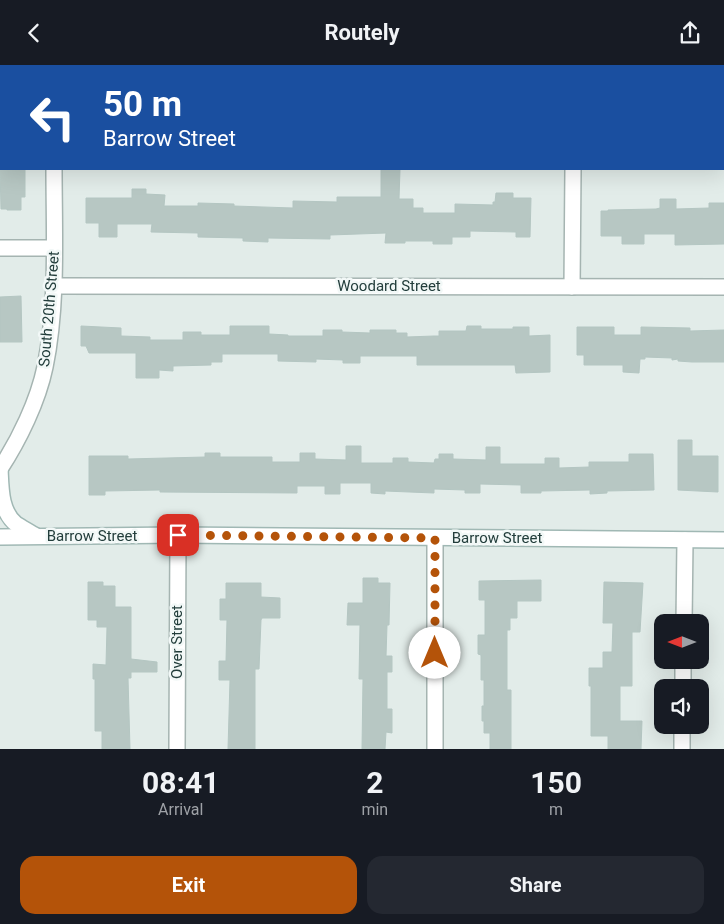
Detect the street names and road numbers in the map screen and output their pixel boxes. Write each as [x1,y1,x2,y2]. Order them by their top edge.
street label: South 20th Street [35,250,63,368]
street label: Woodard Street [337,277,441,295]
street label: Barrow Street [47,527,137,545]
street label: Barrow Street [452,529,542,547]
street label: Over Street [168,605,186,679]

